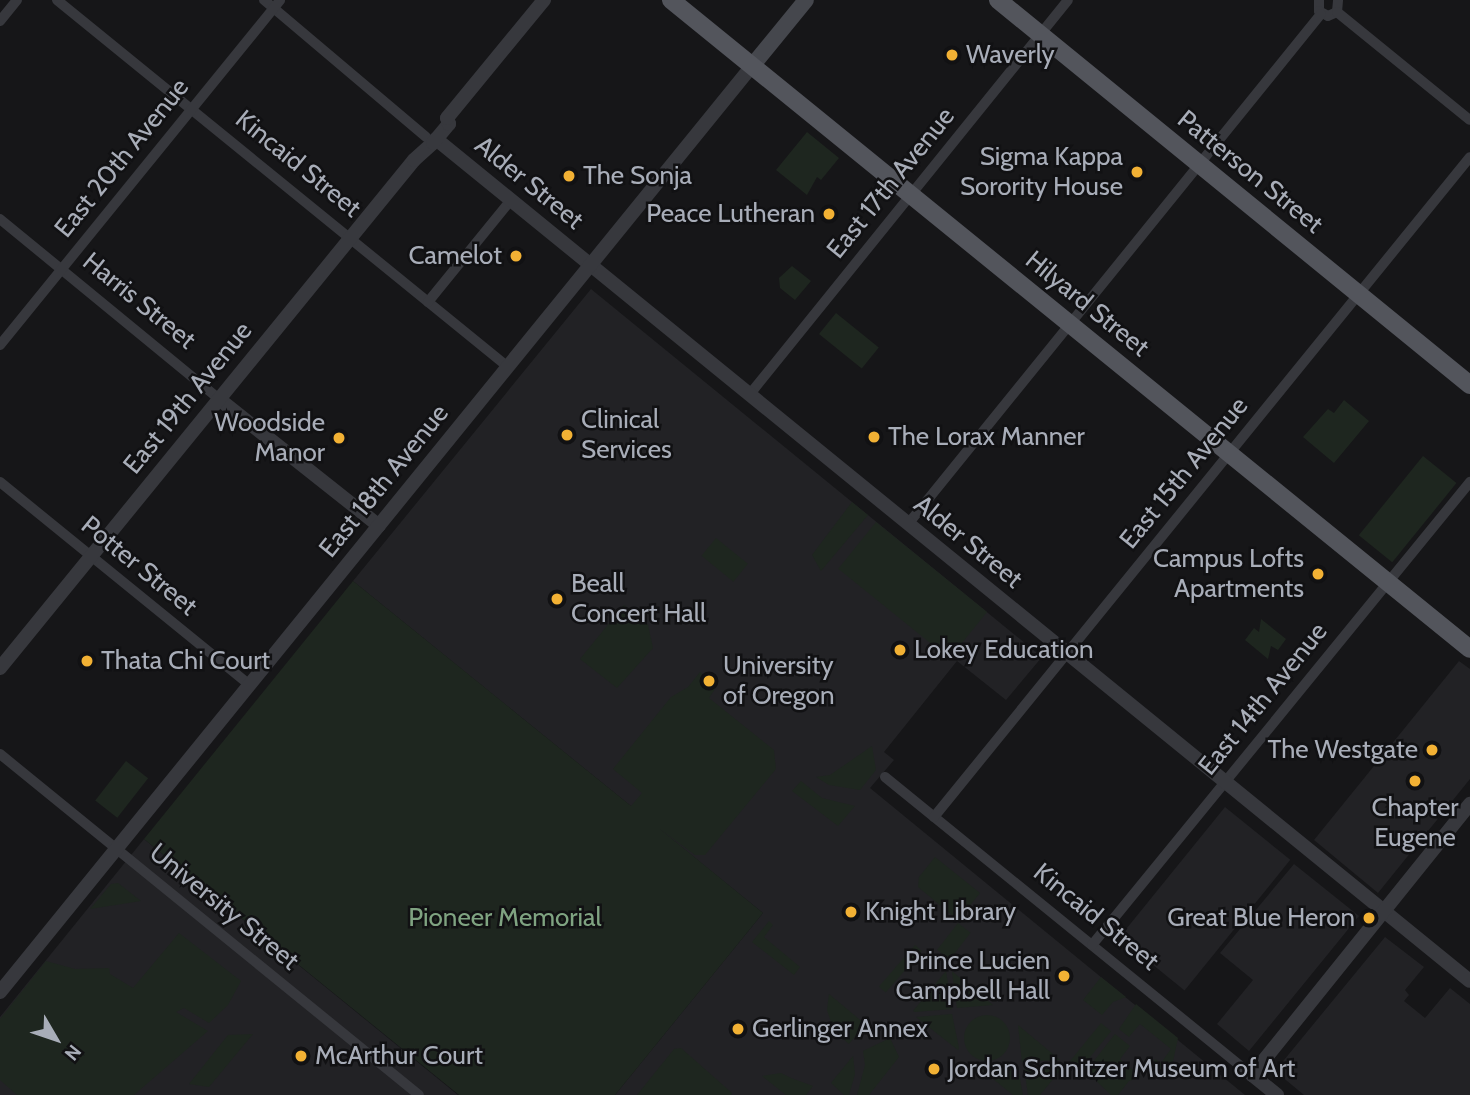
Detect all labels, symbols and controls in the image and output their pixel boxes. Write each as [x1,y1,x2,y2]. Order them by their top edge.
place label: Waverly [966,39,1055,71]
marker: Waverly [944,47,960,63]
street label: East 20th Avenue [48,72,196,244]
street label: East 17th Avenue [821,101,961,265]
street label: Kincaid Street [229,104,367,224]
street label: Patterson Street [1171,104,1329,240]
street label: Alder Street [468,130,590,236]
place label: Sigma Kappa Sorority House [960,141,1123,202]
place label: The Sonja [583,160,692,192]
marker: Sigma Kappa Sorority House [1129,164,1145,180]
marker: The Sonja [561,168,577,184]
place label: Peace Lutheran [646,198,815,230]
marker: Peace Lutheran [821,206,837,222]
place label: Camelot [409,240,502,272]
street label: Hilyard Street [1019,245,1155,363]
street label: Harris Street [76,246,202,356]
marker: Camelot [508,248,524,264]
street label: East 19th Avenue [117,316,259,480]
street label: East 15th Avenue [1113,391,1255,555]
street label: East 18th Avenue [313,398,455,564]
place label: Clinical Services [581,404,672,466]
place label: Woodside Manor [214,407,325,468]
place label: The Lorax Manner [888,421,1085,453]
marker: Clinical Services [559,427,575,443]
marker: The Lorax Manner [866,429,882,445]
marker: Woodside Manor [331,430,347,446]
street label: Alder Street [907,489,1029,595]
street label: Potter Street [75,510,203,622]
place label: Campus Lofts Apartments [1153,543,1304,604]
marker: Campus Lofts Apartments [1310,566,1326,582]
place label: Beall Concert Hall [571,568,706,630]
marker: Beall Concert Hall [549,591,565,607]
street label: East 14th Avenue [1192,617,1334,781]
place label: Lokey Education [914,634,1093,666]
marker: Lokey Education [892,642,908,658]
place label: Thata Chi Court [101,645,270,677]
place label: University of Oregon [723,650,834,712]
marker: Thata Chi Court [79,653,95,669]
marker: University of Oregon [701,673,717,689]
place label: The Westgate [1267,734,1418,766]
marker: The Westgate [1424,742,1440,758]
marker: Chapter Eugene [1407,773,1423,789]
place label: Chapter Eugene [1371,792,1459,854]
street label: University Street [143,837,305,977]
street label: Kincaid Street [1027,857,1165,977]
place label: Knight Library [865,896,1016,928]
park label: Pioneer Memorial [408,902,602,934]
place label: Great Blue Heron [1167,902,1355,934]
marker: Knight Library [843,904,859,920]
marker: Great Blue Heron [1361,910,1377,926]
place label: Prince Lucien Campbell Hall [896,945,1050,1006]
marker: Prince Lucien Campbell Hall [1056,968,1072,984]
north arrow [21,1004,91,1074]
place label: Gerlinger Annex [752,1013,928,1045]
marker: Gerlinger Annex [730,1021,746,1037]
text: N [60,1040,86,1065]
place label: McArthur Court [315,1040,483,1072]
marker: McArthur Court [293,1048,309,1064]
place label: Jordan Schnitzer Museum of Art [948,1053,1295,1085]
marker: Jordan Schnitzer Museum of Art [926,1061,942,1077]

